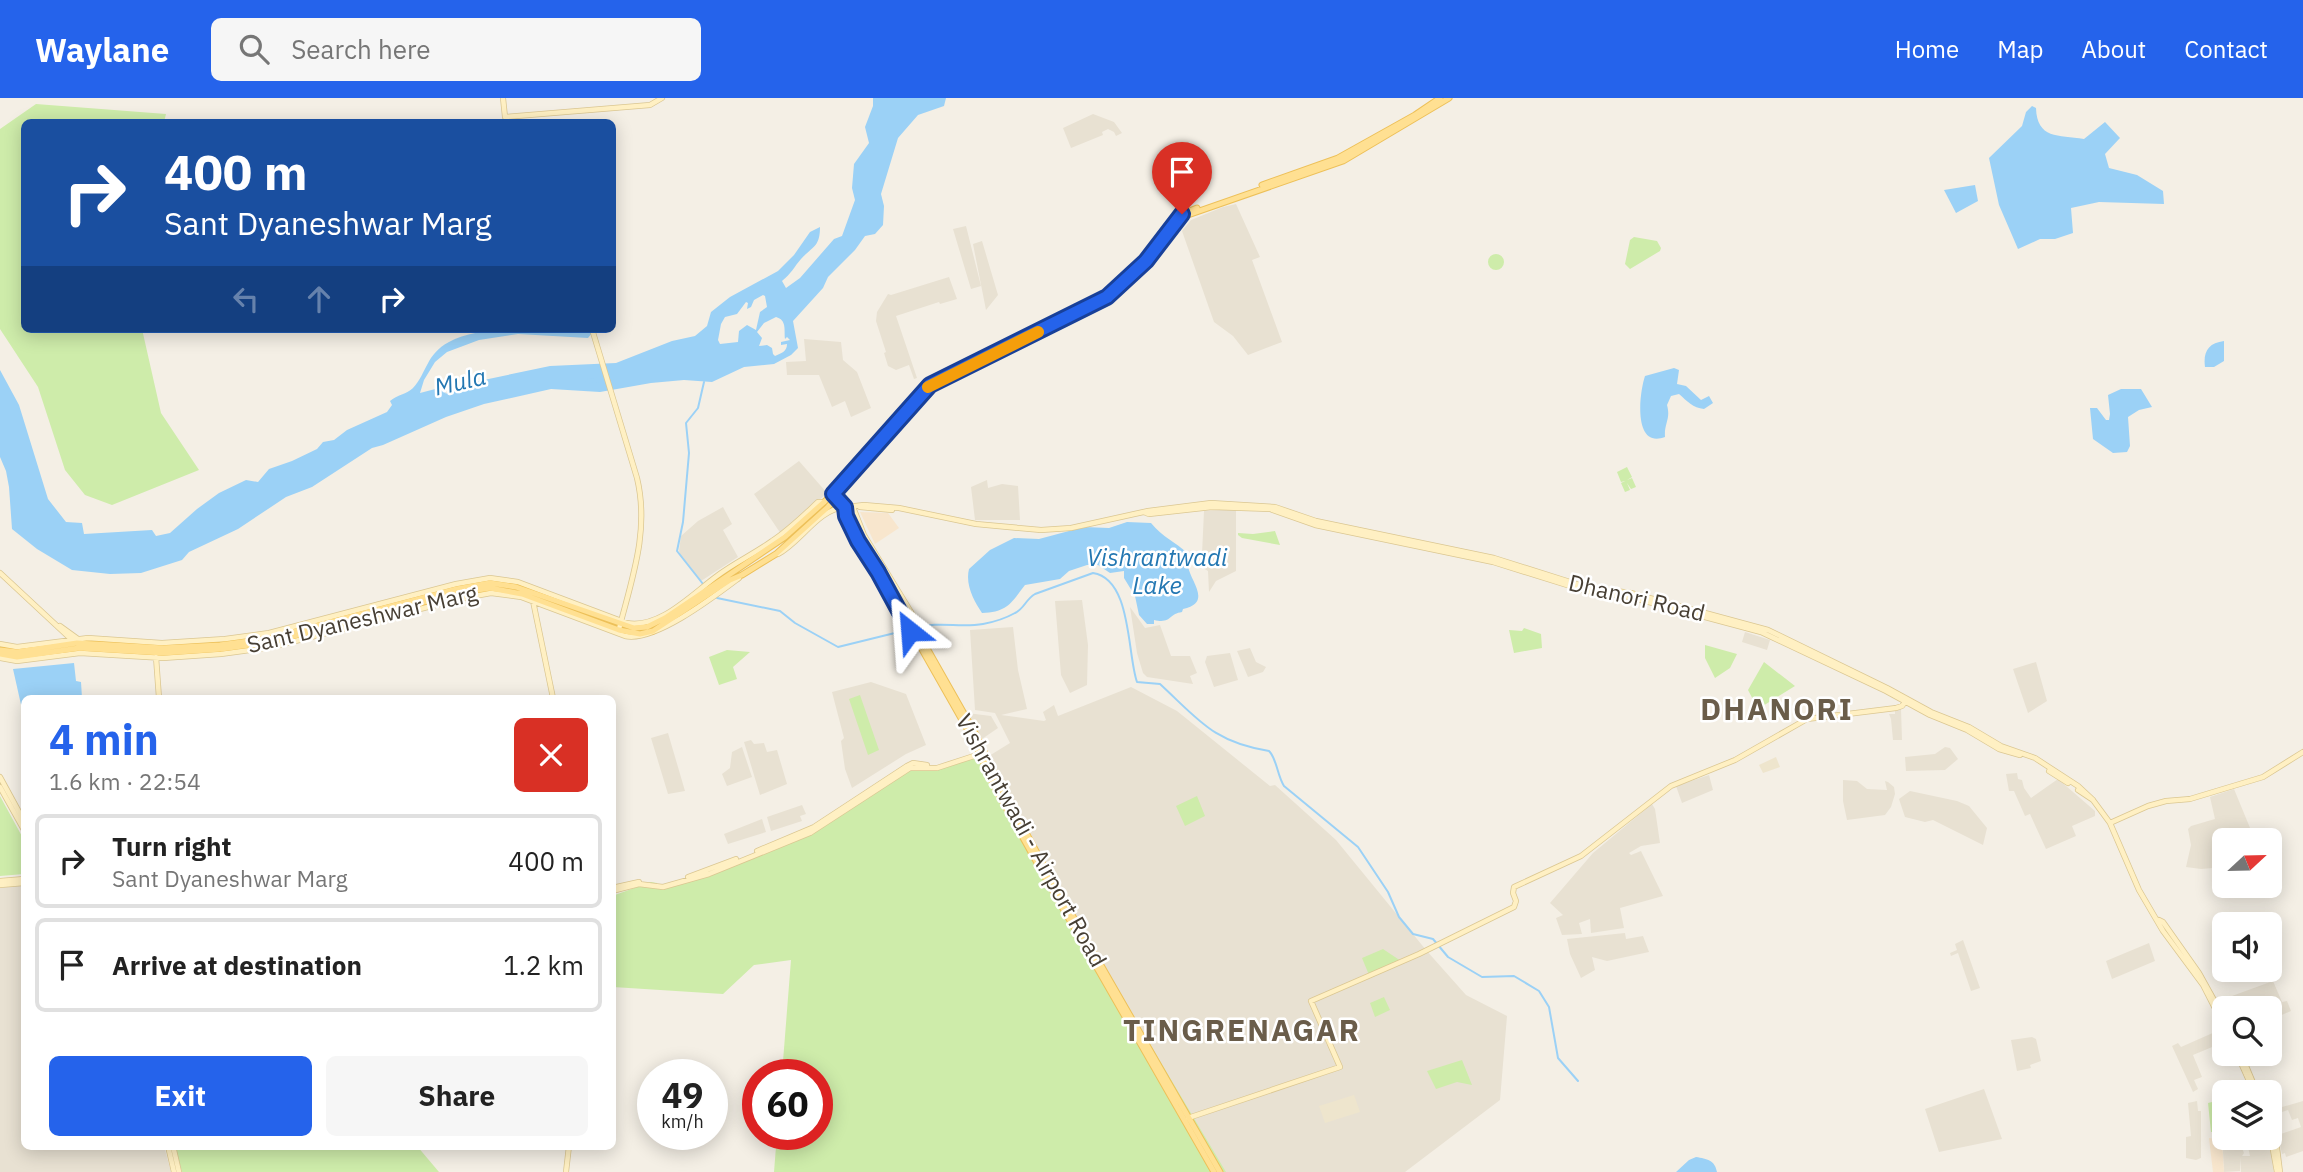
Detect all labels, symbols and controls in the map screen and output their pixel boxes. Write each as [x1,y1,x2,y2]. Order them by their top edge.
search box [211,18,701,81]
text: Waylane [35,28,169,71]
icon: search [235,30,273,68]
text: Search here [291,32,431,66]
text: Home [1895,33,1959,65]
text: Map [1997,33,2043,65]
text: About [2081,33,2146,65]
text: Contact [2184,33,2268,65]
text: 400 m [164,140,308,203]
pin [1152,142,1212,214]
icon: right [49,147,140,238]
icon: arrive [1163,153,1201,191]
text: Sant Dyaneshwar Marg [164,202,492,244]
icon: left [227,280,265,318]
icon: ahead [300,280,338,318]
icon: right [373,280,411,318]
water label: Mula [431,359,489,403]
water label: Vishrantwadi Lake [1087,541,1228,601]
street label: Dhanori Road [1566,567,1708,627]
street label: Sant Dyaneshwar Marg [244,577,480,659]
position arrow [873,594,947,668]
district label: DHANORI [1700,689,1854,728]
street label: Vishrantwadi - Airport Road [950,708,1114,972]
text: 4 min [49,712,159,767]
button: close [514,718,588,792]
text: 1.6 km · 22:54 [49,766,201,796]
north arrow [2212,828,2282,898]
map controls [2212,828,2282,1150]
text: Turn right [112,829,231,863]
icon: right [53,842,91,880]
text: 400 m [508,844,584,878]
text: Sant Dyaneshwar Marg [112,863,348,893]
button: sound [2212,912,2282,982]
icon: arrive [53,946,91,984]
text: Arrive at destination [112,948,362,982]
text: 1.2 km [503,948,584,982]
button: search [2212,996,2282,1066]
district label: TINGRENAGAR [1123,1010,1361,1049]
button: Exit [49,1056,312,1136]
button: Share [326,1056,588,1136]
speed limit sign: 60 [742,1059,833,1150]
text: 49 [661,1072,704,1118]
button: layers [2212,1080,2282,1150]
text: km/h [661,1110,704,1133]

